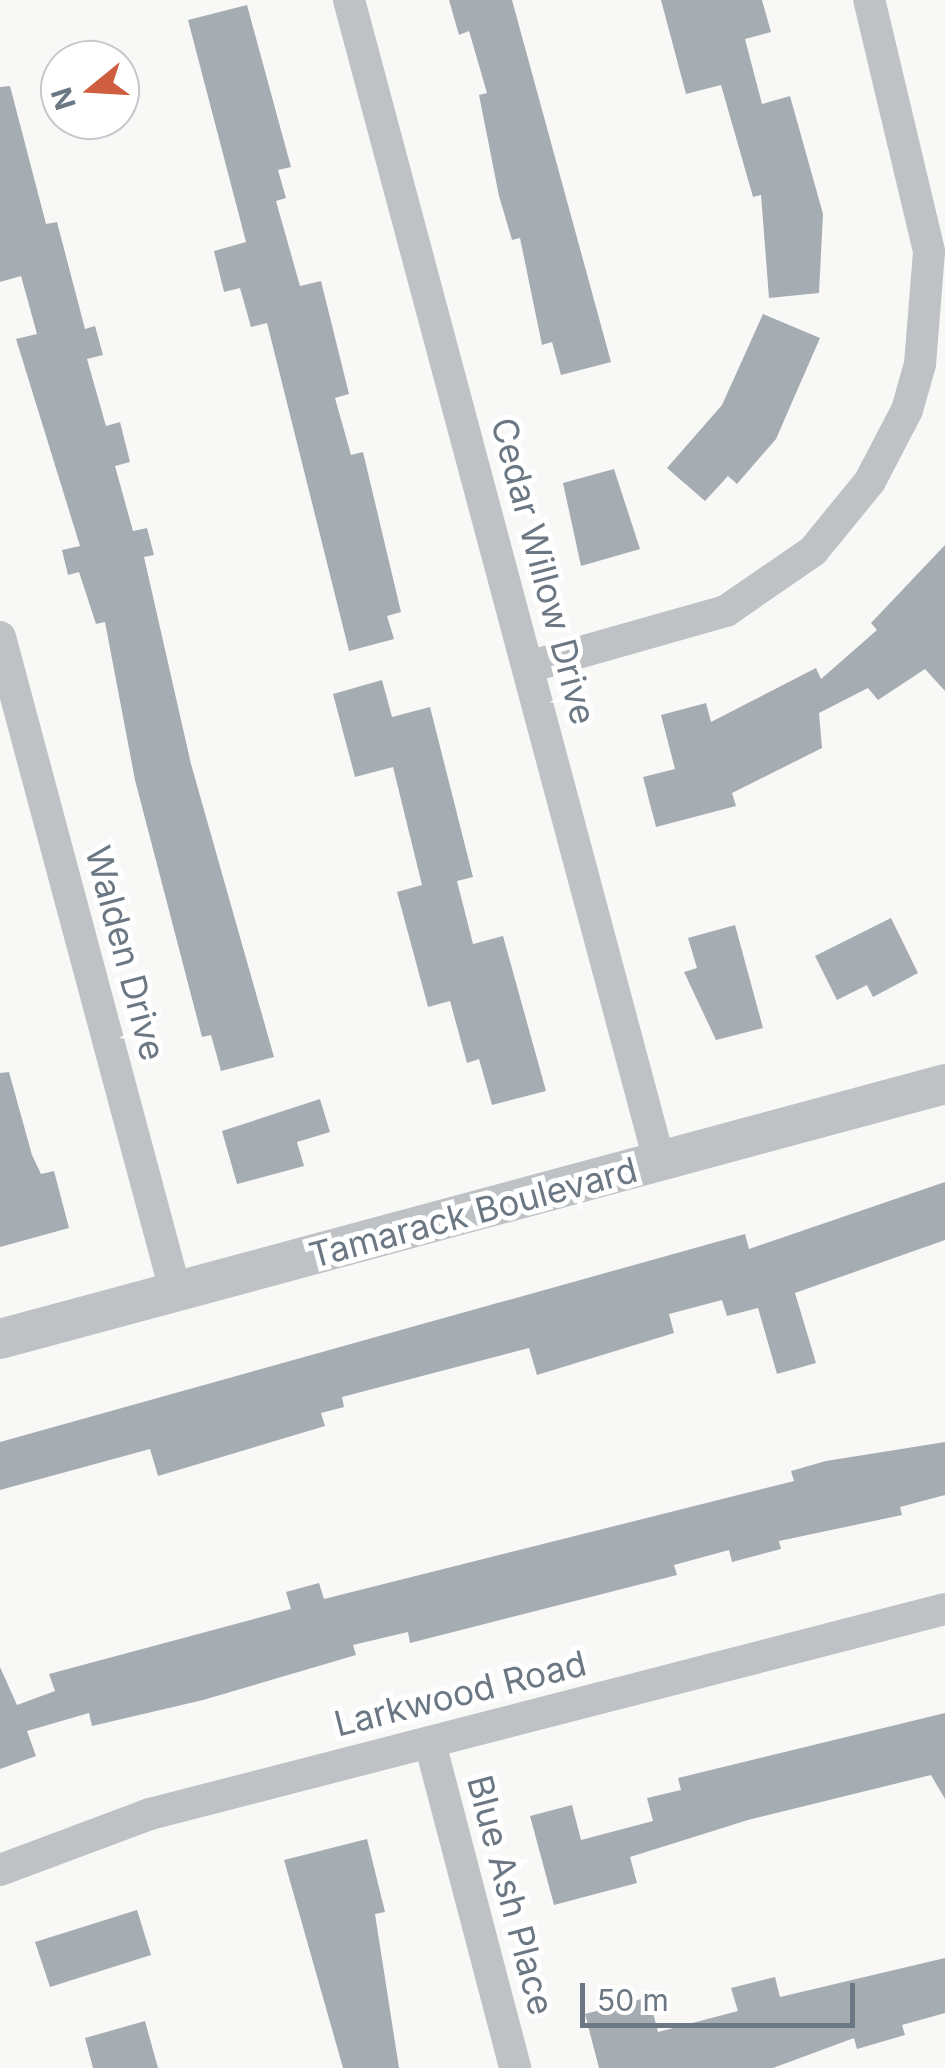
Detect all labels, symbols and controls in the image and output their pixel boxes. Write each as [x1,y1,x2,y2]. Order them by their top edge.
north arrow [40,40,140,140]
text: N [44,83,83,114]
street label: Cedar Willow Drive [483,413,605,729]
street label: Walden Drive [77,841,175,1065]
street label: Tamarack Boulevard [304,1148,642,1276]
street label: Larkwood Road [330,1641,590,1745]
street label: Blue Ash Place [459,1771,563,2019]
scale bar [585,1963,860,2025]
text: 50 m [597,1982,669,2018]

